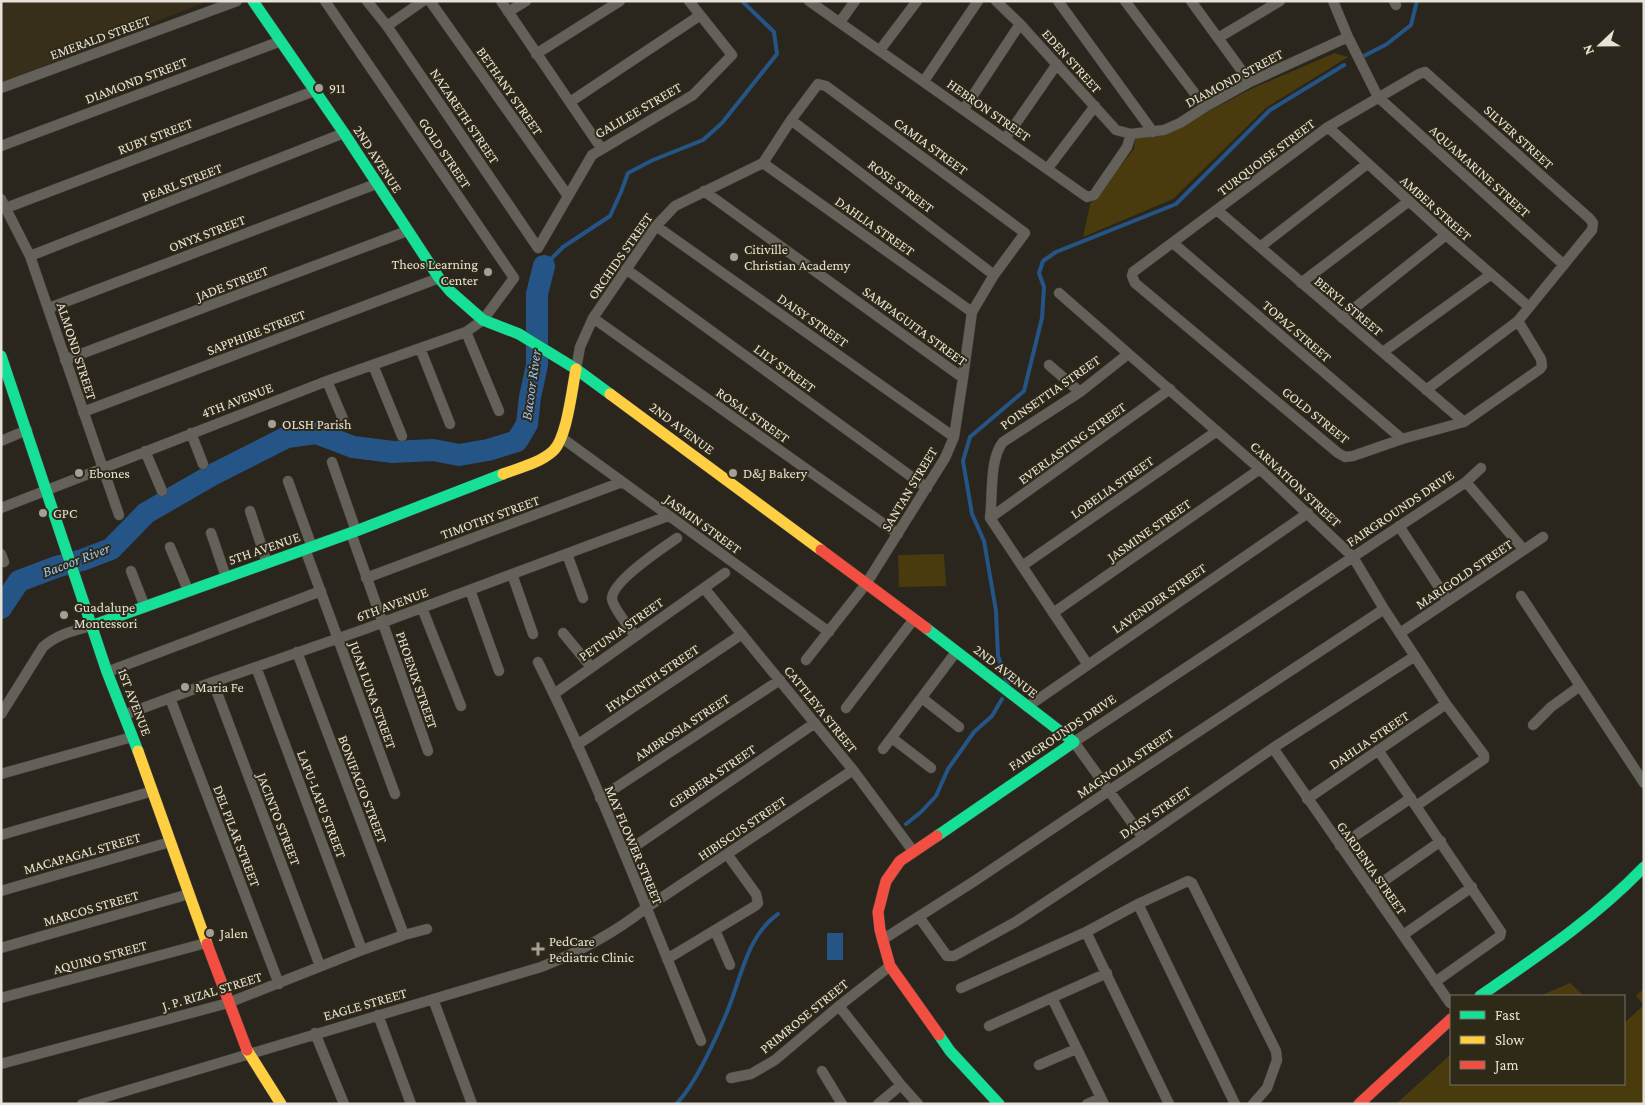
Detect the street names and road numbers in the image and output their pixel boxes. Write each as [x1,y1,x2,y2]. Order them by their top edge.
street label: EMERALD STREET [48,11,153,63]
street label: EDEN STREET [1039,26,1105,97]
street label: BETHANY STREET [474,44,547,138]
street label: DIAMOND STREET [1182,45,1286,110]
street label: DIAMOND STREET [83,53,190,107]
street label: NAZARETH STREET [427,65,503,167]
street label: HEBRON STREET [944,75,1034,145]
street label: GALILEE STREET [592,79,685,141]
street label: SILVER STREET [1481,102,1557,173]
street label: RUBY STREET [115,114,195,158]
street label: CAMIA STREET [891,114,971,178]
street label: GOLD STREET [415,115,475,192]
street label: TURQUOISE STREET [1214,115,1318,199]
street label: 2ND AVENUE [350,122,406,196]
street label: AQUAMARINE STREET [1426,122,1534,221]
street label: ROSE STREET [865,156,937,216]
street label: PEARL STREET [140,159,225,205]
street label: AMBER STREET [1397,172,1475,244]
street label: DAHLIA STREET [832,193,918,259]
street label: ORCHIDS STREET [584,209,656,302]
street label: ONYX STREET [166,211,248,255]
street label: JADE STREET [192,262,271,305]
street label: BERYL STREET [1312,273,1387,339]
street label: SAMPAGUITA STREET [860,283,971,369]
street label: DAISY STREET [775,290,852,350]
street label: TOPAZ STREET [1259,297,1335,365]
street label: ALMOND STREET [54,300,100,402]
street label: SAPPHIRE STREET [204,306,308,358]
street label: LILY STREET [751,340,819,396]
street label: POINSETTIA STREET [997,351,1104,433]
street label: 4TH AVENUE [199,379,276,421]
street label: GOLD STREET [1279,383,1353,447]
street label: ROSAL STREET [713,384,793,446]
street label: 2ND AVENUE [646,398,718,458]
street label: EVERLASTING STREET [1015,398,1129,487]
street label: CARNATION STREET [1247,438,1345,530]
street label: SANTAN STREET [878,444,941,534]
street label: LOBELIA STREET [1067,452,1157,522]
street label: FAIRGROUNDS DRIVE [1343,466,1457,550]
street label: JASMIN STREET [660,490,745,557]
street label: TIMOTHY STREET [438,492,542,542]
street label: JASMINE STREET [1102,495,1194,566]
street label: 5TH AVENUE [226,528,302,568]
street label: MARIGOLD STREET [1413,535,1516,612]
street label: LAVENDER STREET [1109,559,1210,637]
street label: 6TH AVENUE [354,583,431,624]
street label: PETUNIA STREET [575,594,667,664]
street label: PHOENIX STREET [393,629,441,731]
street label: JUAN LUNA STREET [345,637,400,751]
street label: HYACINTH STREET [602,640,702,715]
street label: 2ND AVENUE [971,641,1042,701]
street label: CATTLEYA STREET [781,662,861,756]
street label: 1ST AVENUE [115,666,155,738]
street label: AMBROSIA STREET [631,690,733,764]
street label: FAIRGROUNDS DRIVE [1005,690,1119,774]
street label: DAHLIA STREET [1326,707,1412,773]
street label: MAGNOLIA STREET [1074,724,1177,801]
street label: BONIFACIO STREET [335,733,391,845]
street label: GERBERA STREET [665,741,759,811]
street label: LAPU-LAPU STREET [294,748,350,861]
street label: JACINTO STREET [253,769,304,868]
street label: DAISY STREET [1116,782,1194,842]
street label: DEL PILAR STREET [210,783,264,890]
street label: MAY FLOWER STREET [602,783,666,907]
street label: HIBISCUS STREET [695,792,790,863]
street label: GARDENIA STREET [1334,818,1410,918]
street label: MACAPAGAL STREET [22,829,143,877]
street label: MARCOS STREET [41,887,141,929]
street label: AQUINO STREET [51,937,149,977]
street label: J. P. RIZAL STREET [158,968,264,1014]
street label: PRIMROSE STREET [757,975,852,1057]
street label: EAGLE STREET [321,984,409,1024]

